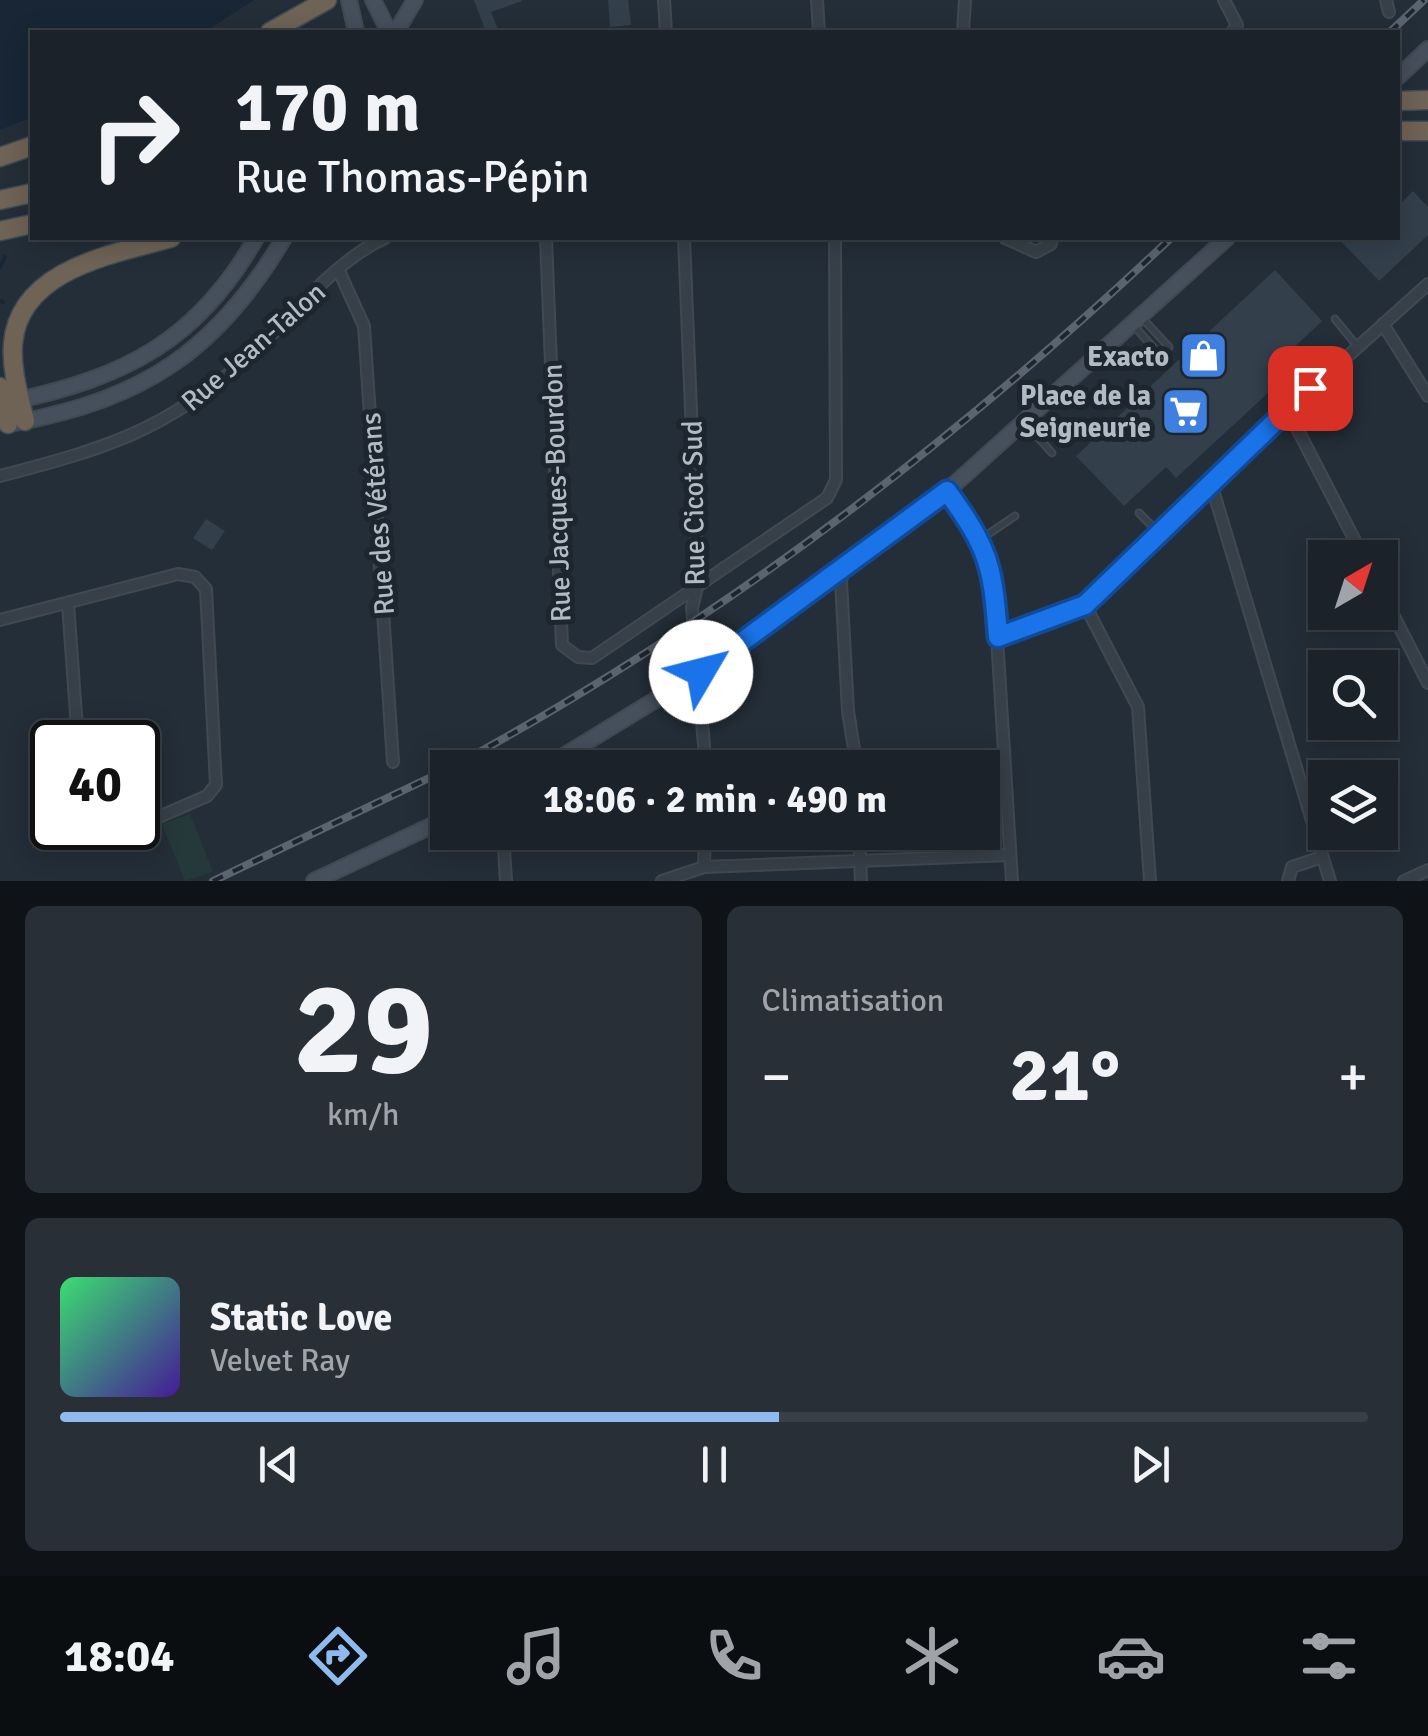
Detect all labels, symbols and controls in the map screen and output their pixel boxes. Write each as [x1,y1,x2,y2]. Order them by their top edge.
text: 170 m [235,64,420,150]
icon: right [70,70,200,200]
text: Rue Thomas-Pépin [235,150,590,205]
street label: Rue Jean-Talon [175,275,333,419]
shop icon: Exacto [1178,330,1230,382]
place label: Exacto [1087,340,1169,374]
pin [1268,346,1353,431]
icon: arrive [1283,361,1338,416]
street label: Rue Jacques-Bourdon [536,363,578,623]
place label: Place de la Seigneurie [1020,379,1151,445]
supermarket icon: Place de la Seigneurie [1160,385,1212,437]
street label: Rue des Vétérans [354,412,402,616]
street label: Rue Cicot Sud [676,420,712,586]
north arrow [1308,540,1398,630]
map controls [1308,540,1398,850]
position arrow [649,620,753,724]
button: search [1308,650,1398,740]
speed limit sign: 40 [30,720,160,850]
button: layers [1308,760,1398,850]
text: 18:06 · 2 min · 490 m [543,776,887,823]
text: 29 [293,950,433,1110]
text: Climatisation [762,981,944,1020]
text: 21° [1009,1029,1120,1122]
text: − [762,1043,791,1111]
text: + [1338,1043,1368,1111]
text: km/h [327,1095,399,1134]
text: Static Love [210,1294,392,1341]
text: Velvet Ray [210,1341,350,1380]
icon: previous [251,1437,306,1492]
icon: pause [687,1437,742,1492]
icon: next [1123,1437,1178,1492]
icon: directions [303,1621,373,1691]
icon: music [501,1621,571,1691]
icon: phone [699,1621,769,1691]
icon: climate [897,1621,967,1691]
icon: car [1096,1621,1166,1691]
icon: filters [1294,1621,1364,1691]
text: 18:04 [64,1629,175,1684]

